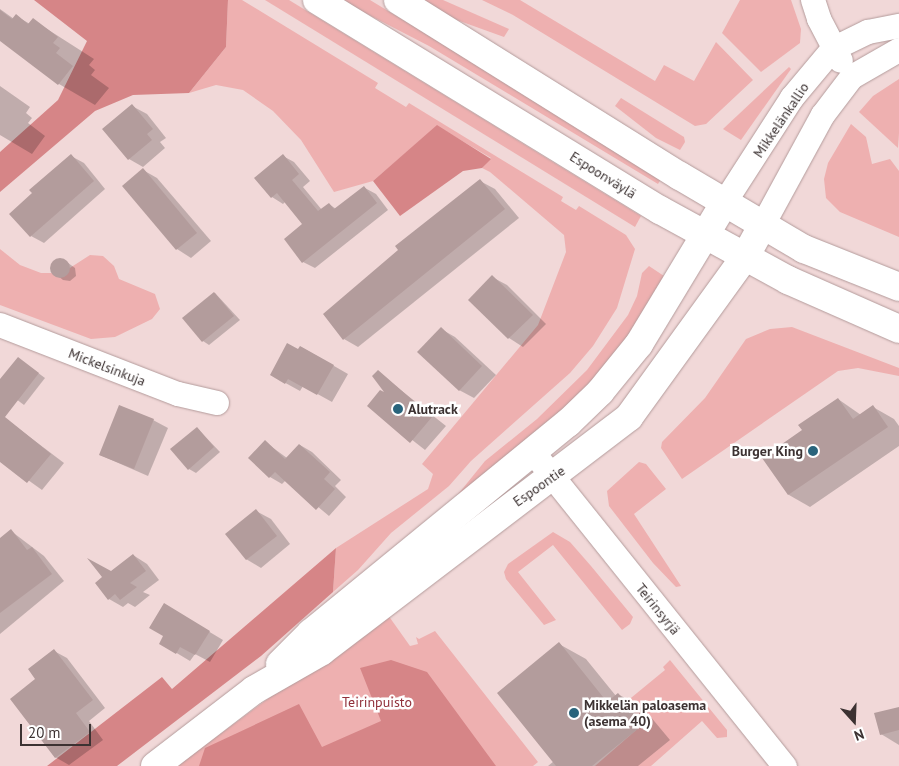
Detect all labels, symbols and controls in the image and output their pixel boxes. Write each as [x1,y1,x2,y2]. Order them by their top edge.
street label: Mikkelänkallio [750,79,812,161]
street label: Espoonväylä [567,148,639,202]
street label: Mickelsinkuja [66,345,148,389]
place label: Alutrack [408,401,458,417]
marker: Alutrack [392,403,404,415]
place label: Burger King [732,443,803,459]
marker: Burger King [807,445,819,457]
street label: Espoontie [510,462,568,510]
street label: Teirinsyrjä [632,580,684,638]
park label: Teirinpuisto [342,694,412,710]
north arrow [829,696,879,746]
place label: Mikkelän paloasema (asema 40) [584,697,706,730]
marker: Mikkelän paloasema (asema 40) [568,707,580,719]
scale bar [22,714,94,746]
text: 20 m [28,723,61,742]
text: N [852,725,867,745]

